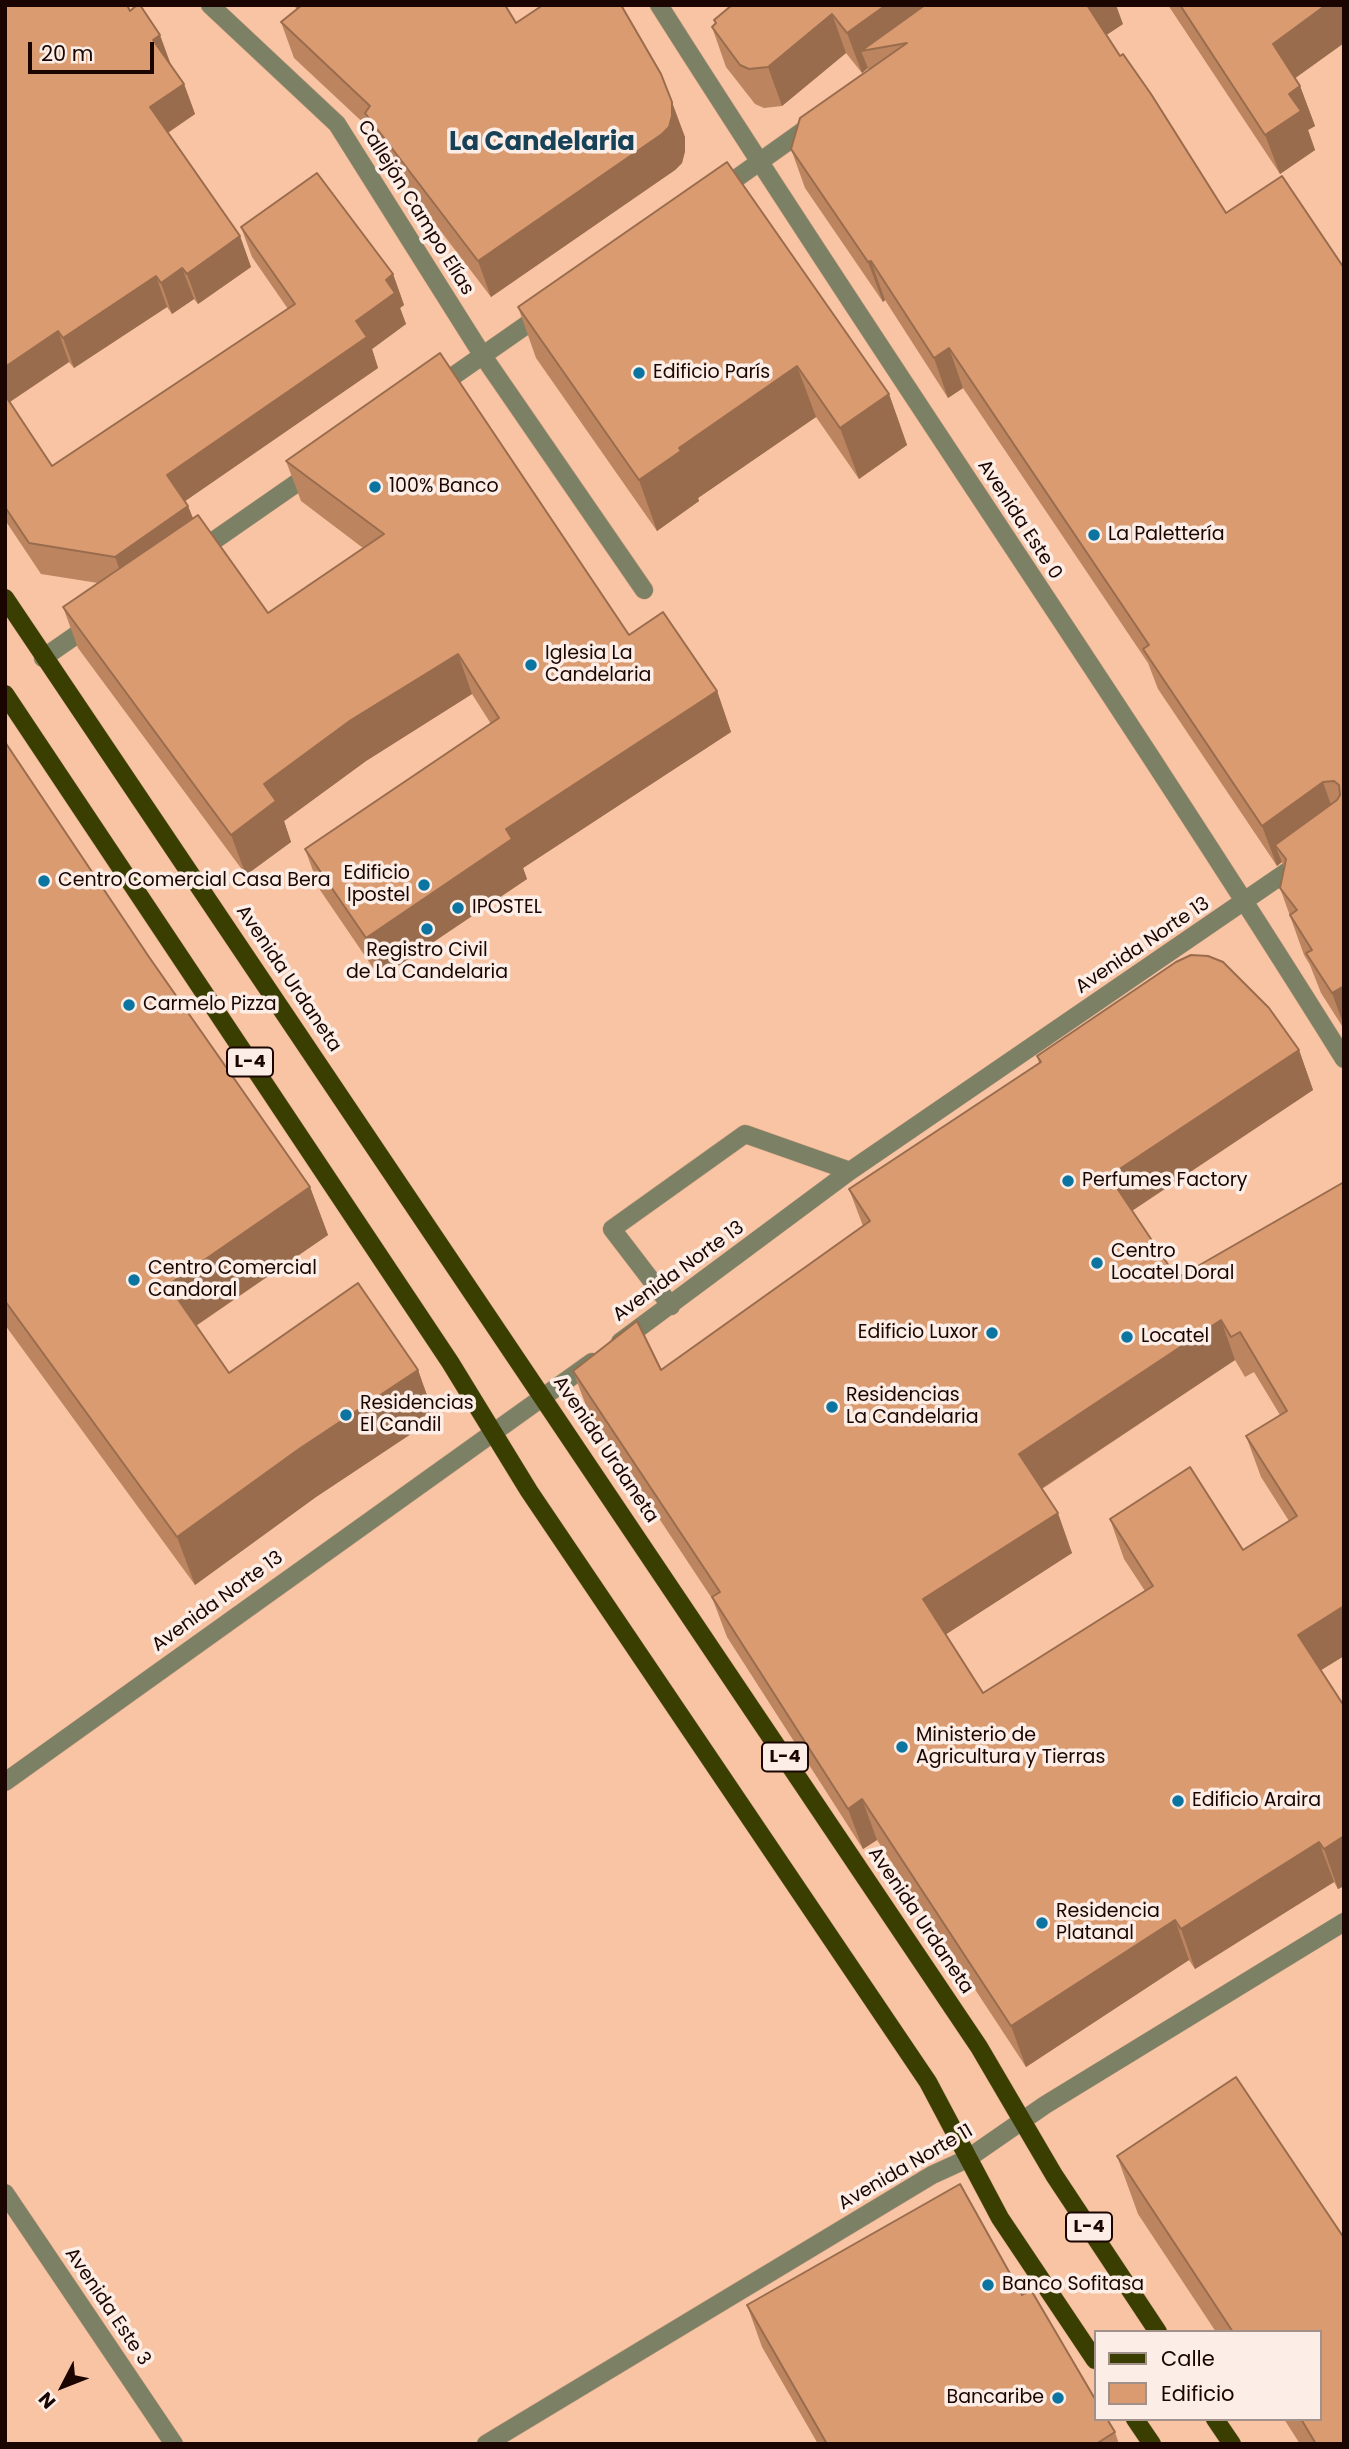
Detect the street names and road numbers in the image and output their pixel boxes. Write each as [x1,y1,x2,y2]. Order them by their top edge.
street label: Callejón Campo Elías [352,116,478,300]
street label: Avenida Este 0 [972,456,1066,584]
street label: Avenida Norte 13 [1072,893,1214,999]
street label: Avenida Urdaneta [230,901,346,1057]
road number: L-4 [227,1048,273,1077]
street label: Avenida Norte 13 [609,1217,749,1327]
street label: Avenida Urdaneta [547,1372,663,1528]
street label: Avenida Norte 13 [148,1547,288,1657]
road number: L-4 [762,1742,808,1772]
street label: Avenida Urdaneta [862,1843,978,1999]
street label: Avenida Norte 11 [835,2120,977,2216]
road number: L-4 [1066,2213,1112,2242]
street label: Avenida Este 3 [59,2244,155,2370]

